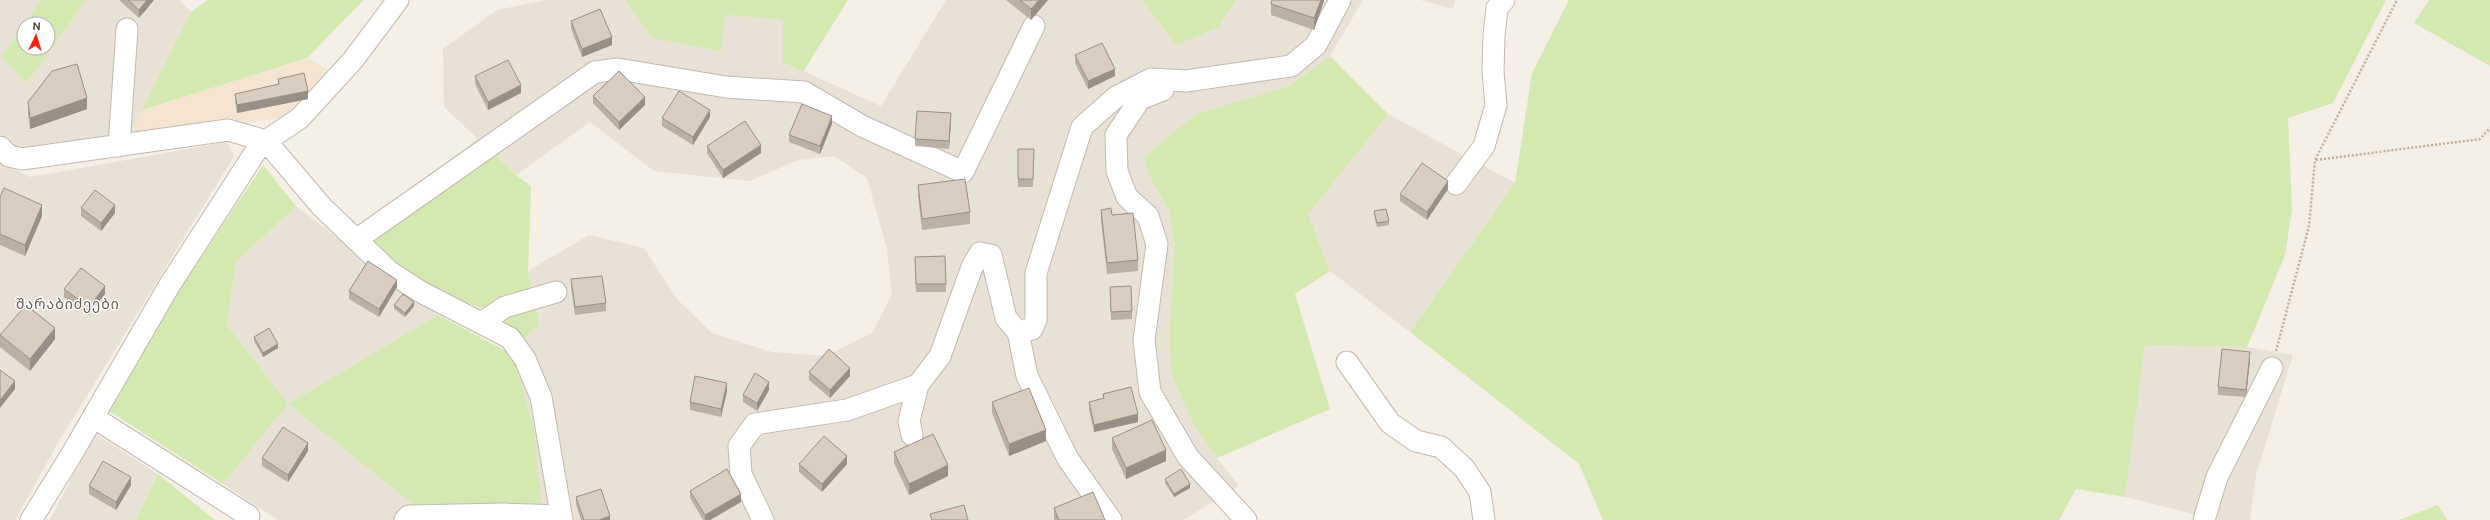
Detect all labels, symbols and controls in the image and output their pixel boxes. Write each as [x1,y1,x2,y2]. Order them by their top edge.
north arrow [16,16,56,56]
text: N [32,20,41,32]
district label: შარაბიძეები [16,296,120,313]

